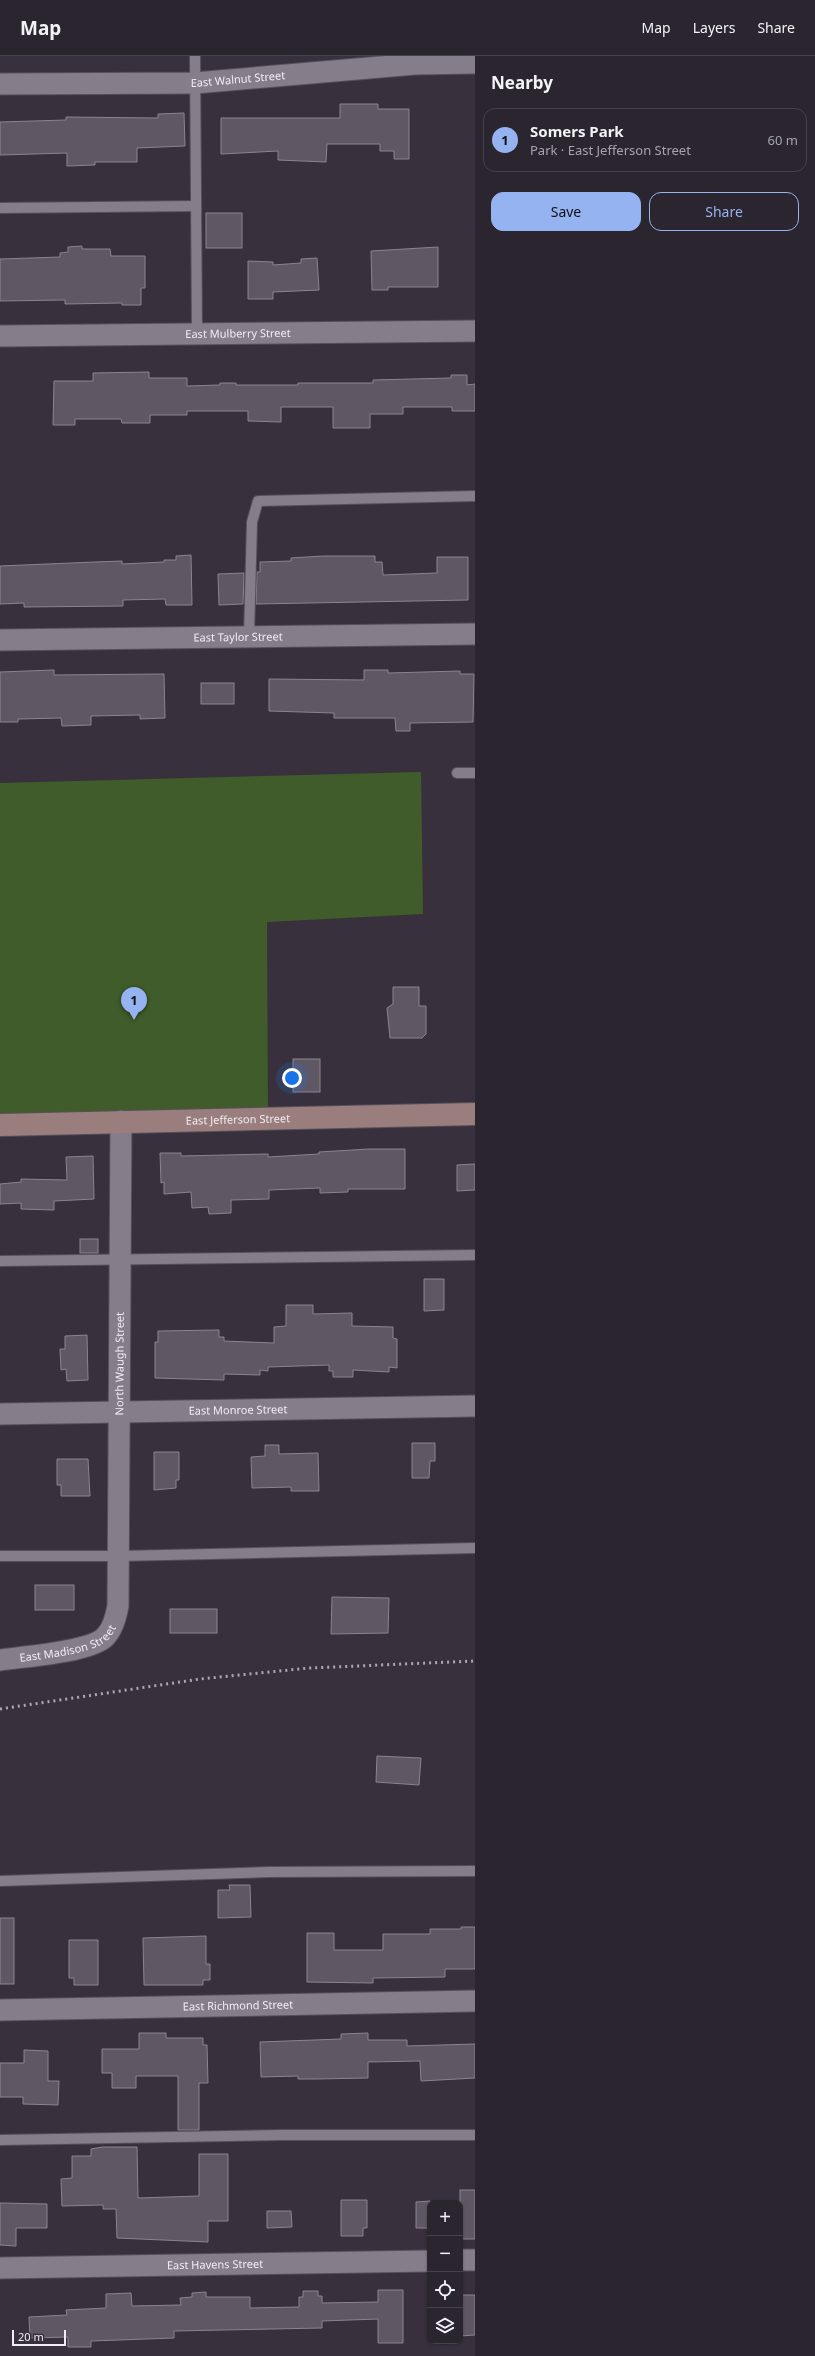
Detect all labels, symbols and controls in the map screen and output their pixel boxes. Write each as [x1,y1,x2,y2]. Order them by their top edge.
text: Map [20,15,61,41]
text: Map [642,18,671,37]
text: Layers [693,18,735,37]
text: Share [757,18,795,37]
street label: East Walnut Street [191,67,286,90]
text: Nearby [491,71,553,94]
text: Somers Park [530,121,624,141]
text: 1 [501,131,509,149]
text: 60 m [768,131,798,149]
text: Park · East Jefferson Street [530,141,691,159]
button: Save [491,192,641,231]
button: Share [649,192,799,231]
street label: East Mulberry Street [185,325,291,341]
street label: East Taylor Street [193,628,283,645]
pin: 1 [121,987,147,1020]
your location [282,1068,302,1088]
street label: East Jefferson Street [186,1110,290,1128]
street label: North Waugh Street [111,1312,127,1415]
street label: East Monroe Street [188,1401,287,1418]
street label: East Madison Street [19,1622,119,1665]
street label: East Richmond Street [183,1996,293,2014]
map controls [427,2200,463,2344]
button: + [427,2200,463,2236]
button: − [427,2236,463,2272]
street label: East Havens Street [167,2256,263,2272]
button: locate [427,2272,463,2308]
button: layers [427,2308,463,2344]
scale bar [12,2328,66,2347]
text: 20 m [18,2329,44,2344]

